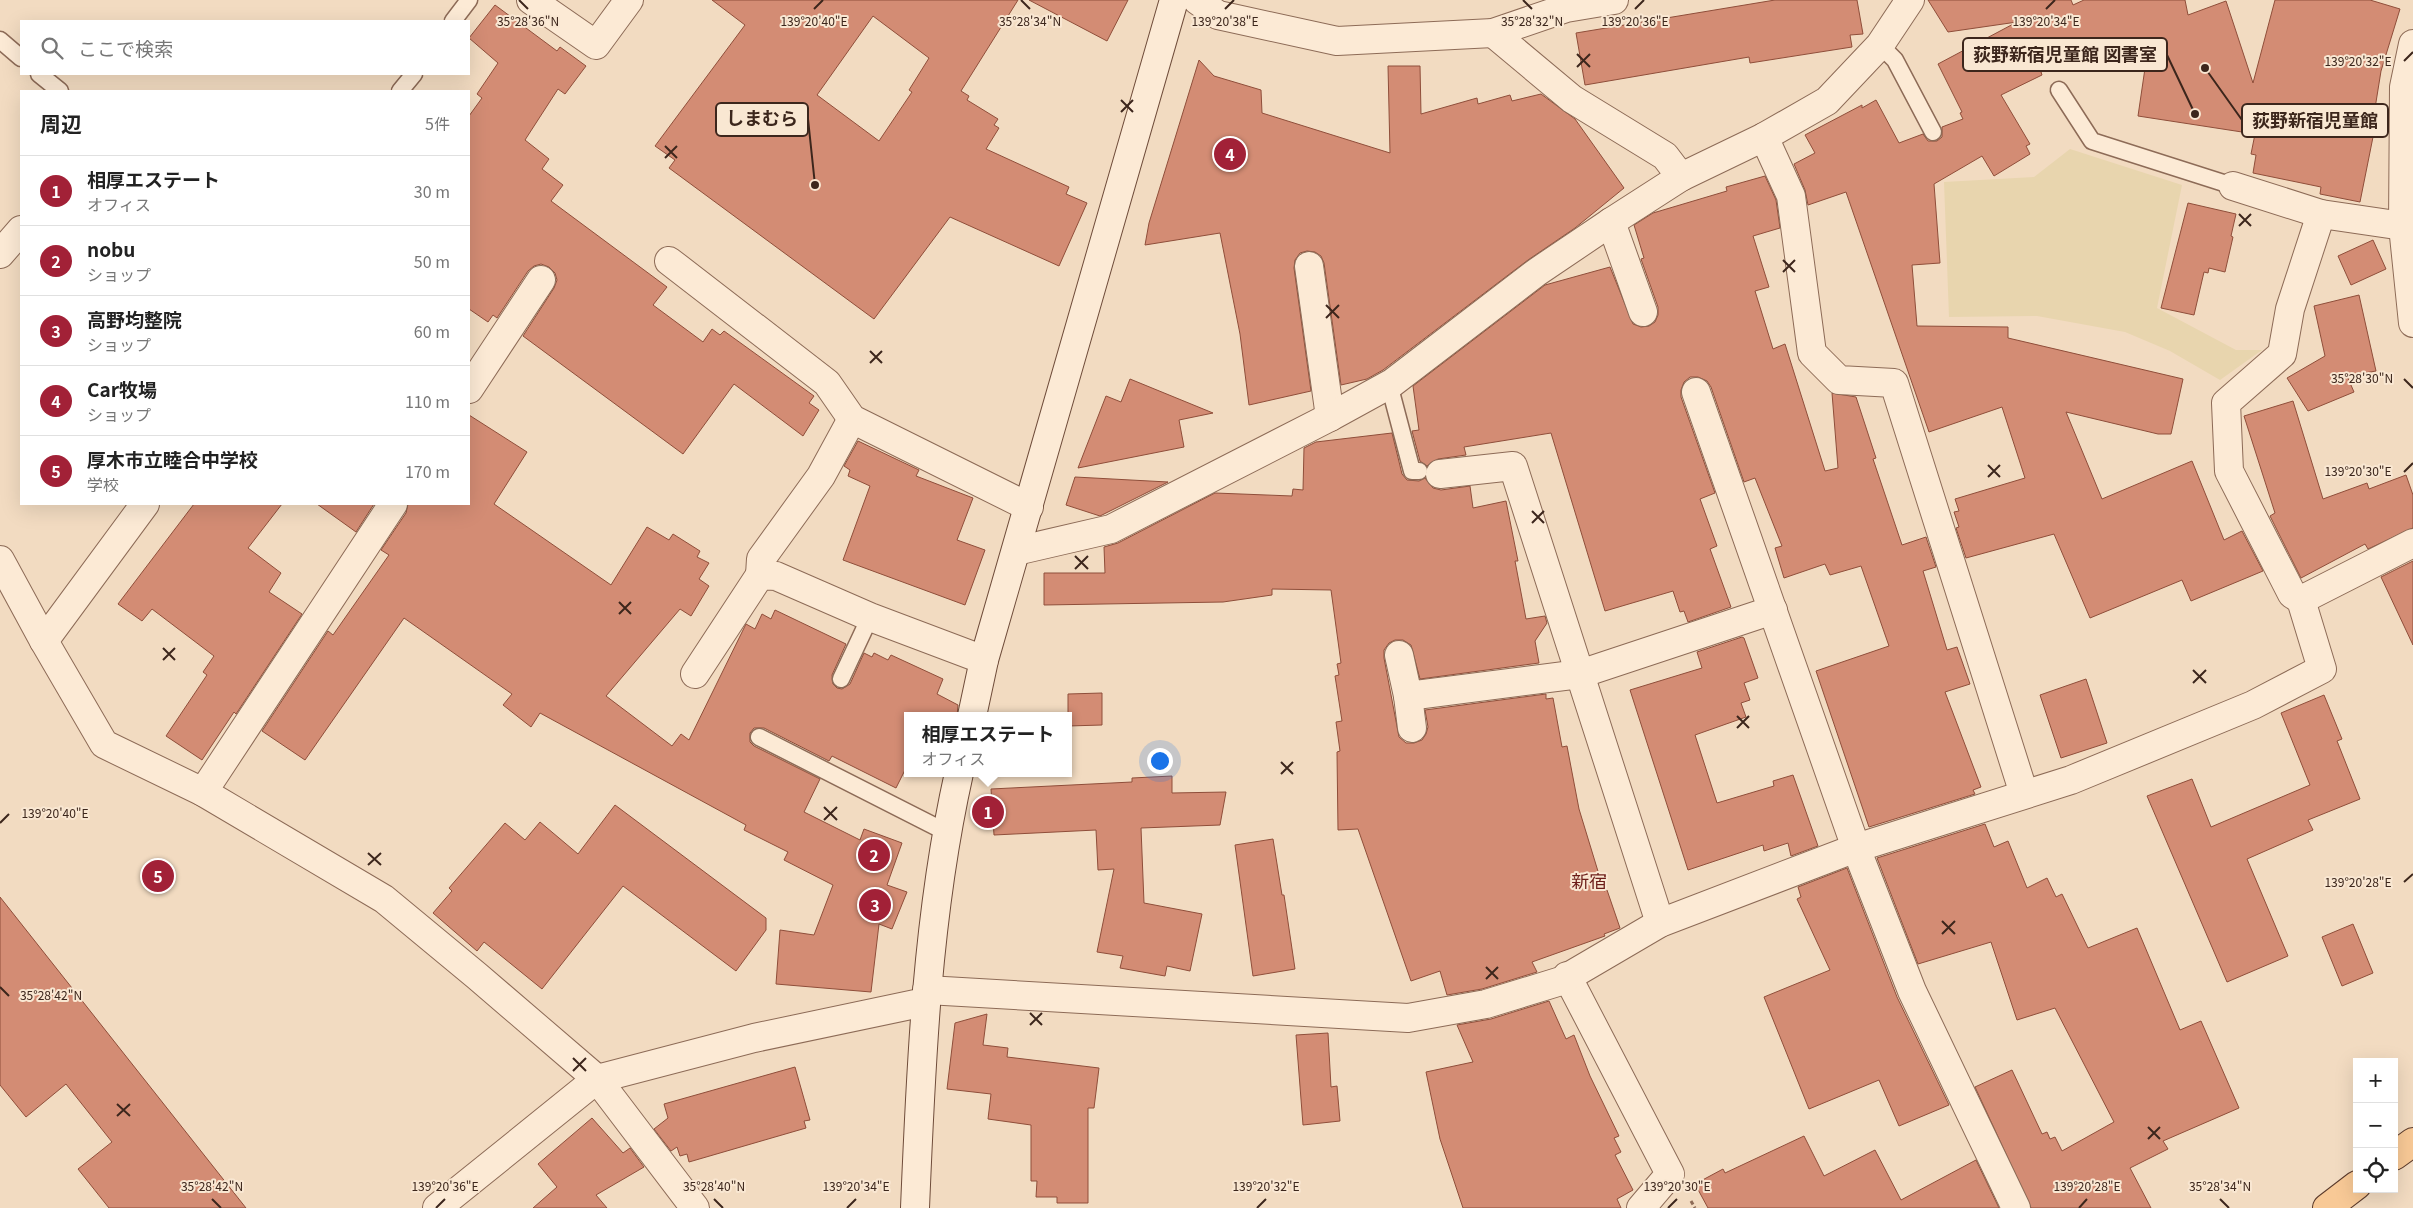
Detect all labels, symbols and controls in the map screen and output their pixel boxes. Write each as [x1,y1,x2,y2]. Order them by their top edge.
text: 35°28'36"N [497,12,559,29]
text: 139°20'40"E [780,12,848,29]
text: 35°28'34"N [999,12,1061,29]
text: 139°20'38"E [1191,12,1259,29]
text: 35°28'32"N [1501,12,1563,29]
text: 139°20'36"E [1601,12,1669,29]
text: 139°20'34"E [2012,12,2080,29]
search box [20,20,470,75]
icon: search [38,34,66,62]
text: ここで検索 [78,34,173,61]
callout: 荻野新宿児童館 図書室 [1963,38,2167,71]
text: 荻野新宿児童館 図書室 [1973,40,2157,66]
text: 139°20'32"E [2324,52,2392,69]
callout: しまむら [716,103,808,136]
text: しまむら [726,104,798,130]
callout: 荻野新宿児童館 [2242,104,2388,137]
text: 荻野新宿児童館 [2252,106,2378,132]
text: 周辺 [40,108,82,138]
text: 5件 [425,111,450,135]
pin: 4 [1214,135,1246,173]
text: 相厚エステート [87,165,220,192]
text: 1 [51,179,61,203]
text: 30 m [414,179,450,203]
text: オフィス [87,192,151,216]
text: nobu [87,235,135,262]
text: 2 [51,249,61,273]
text: 50 m [414,249,450,273]
text: ショップ [87,262,151,286]
text: 高野均整院 [87,305,182,332]
text: 3 [51,319,61,343]
text: 60 m [414,319,450,343]
text: ショップ [87,332,151,356]
text: 35°28'30"N [2331,369,2393,386]
text: Car牧場 [87,375,157,402]
text: 4 [51,389,61,413]
text: 110 m [405,389,450,413]
text: ショップ [87,402,151,426]
text: 厚木市立睦合中学校 [87,445,258,472]
text: 5 [51,459,61,483]
text: 170 m [405,459,450,483]
text: 139°20'30"E [2324,462,2392,479]
text: 学校 [87,472,119,496]
popup [904,712,1072,777]
text: 相厚エステート [921,719,1055,746]
text: オフィス [921,746,985,770]
your location [1147,748,1173,774]
pin: 1 [972,793,1004,831]
text: 139°20'40"E [21,804,89,821]
pin: 2 [858,836,890,874]
pin: 5 [142,857,174,895]
district label: 新宿 [1571,867,1607,893]
text: 139°20'28"E [2324,873,2392,890]
pin: 3 [859,886,891,924]
text: 35°28'42"N [20,986,82,1003]
map controls [2353,1058,2398,1193]
button: + [2353,1058,2398,1103]
button: − [2353,1103,2398,1148]
button: locate [2353,1148,2398,1193]
text: 35°28'42"N [181,1177,243,1194]
text: 139°20'36"E [411,1177,479,1194]
text: 35°28'40"N [683,1177,745,1194]
text: 139°20'34"E [822,1177,890,1194]
text: 139°20'32"E [1232,1177,1300,1194]
text: 139°20'30"E [1643,1177,1711,1194]
text: 139°20'28"E [2053,1177,2121,1194]
text: 35°28'34"N [2189,1177,2251,1194]

